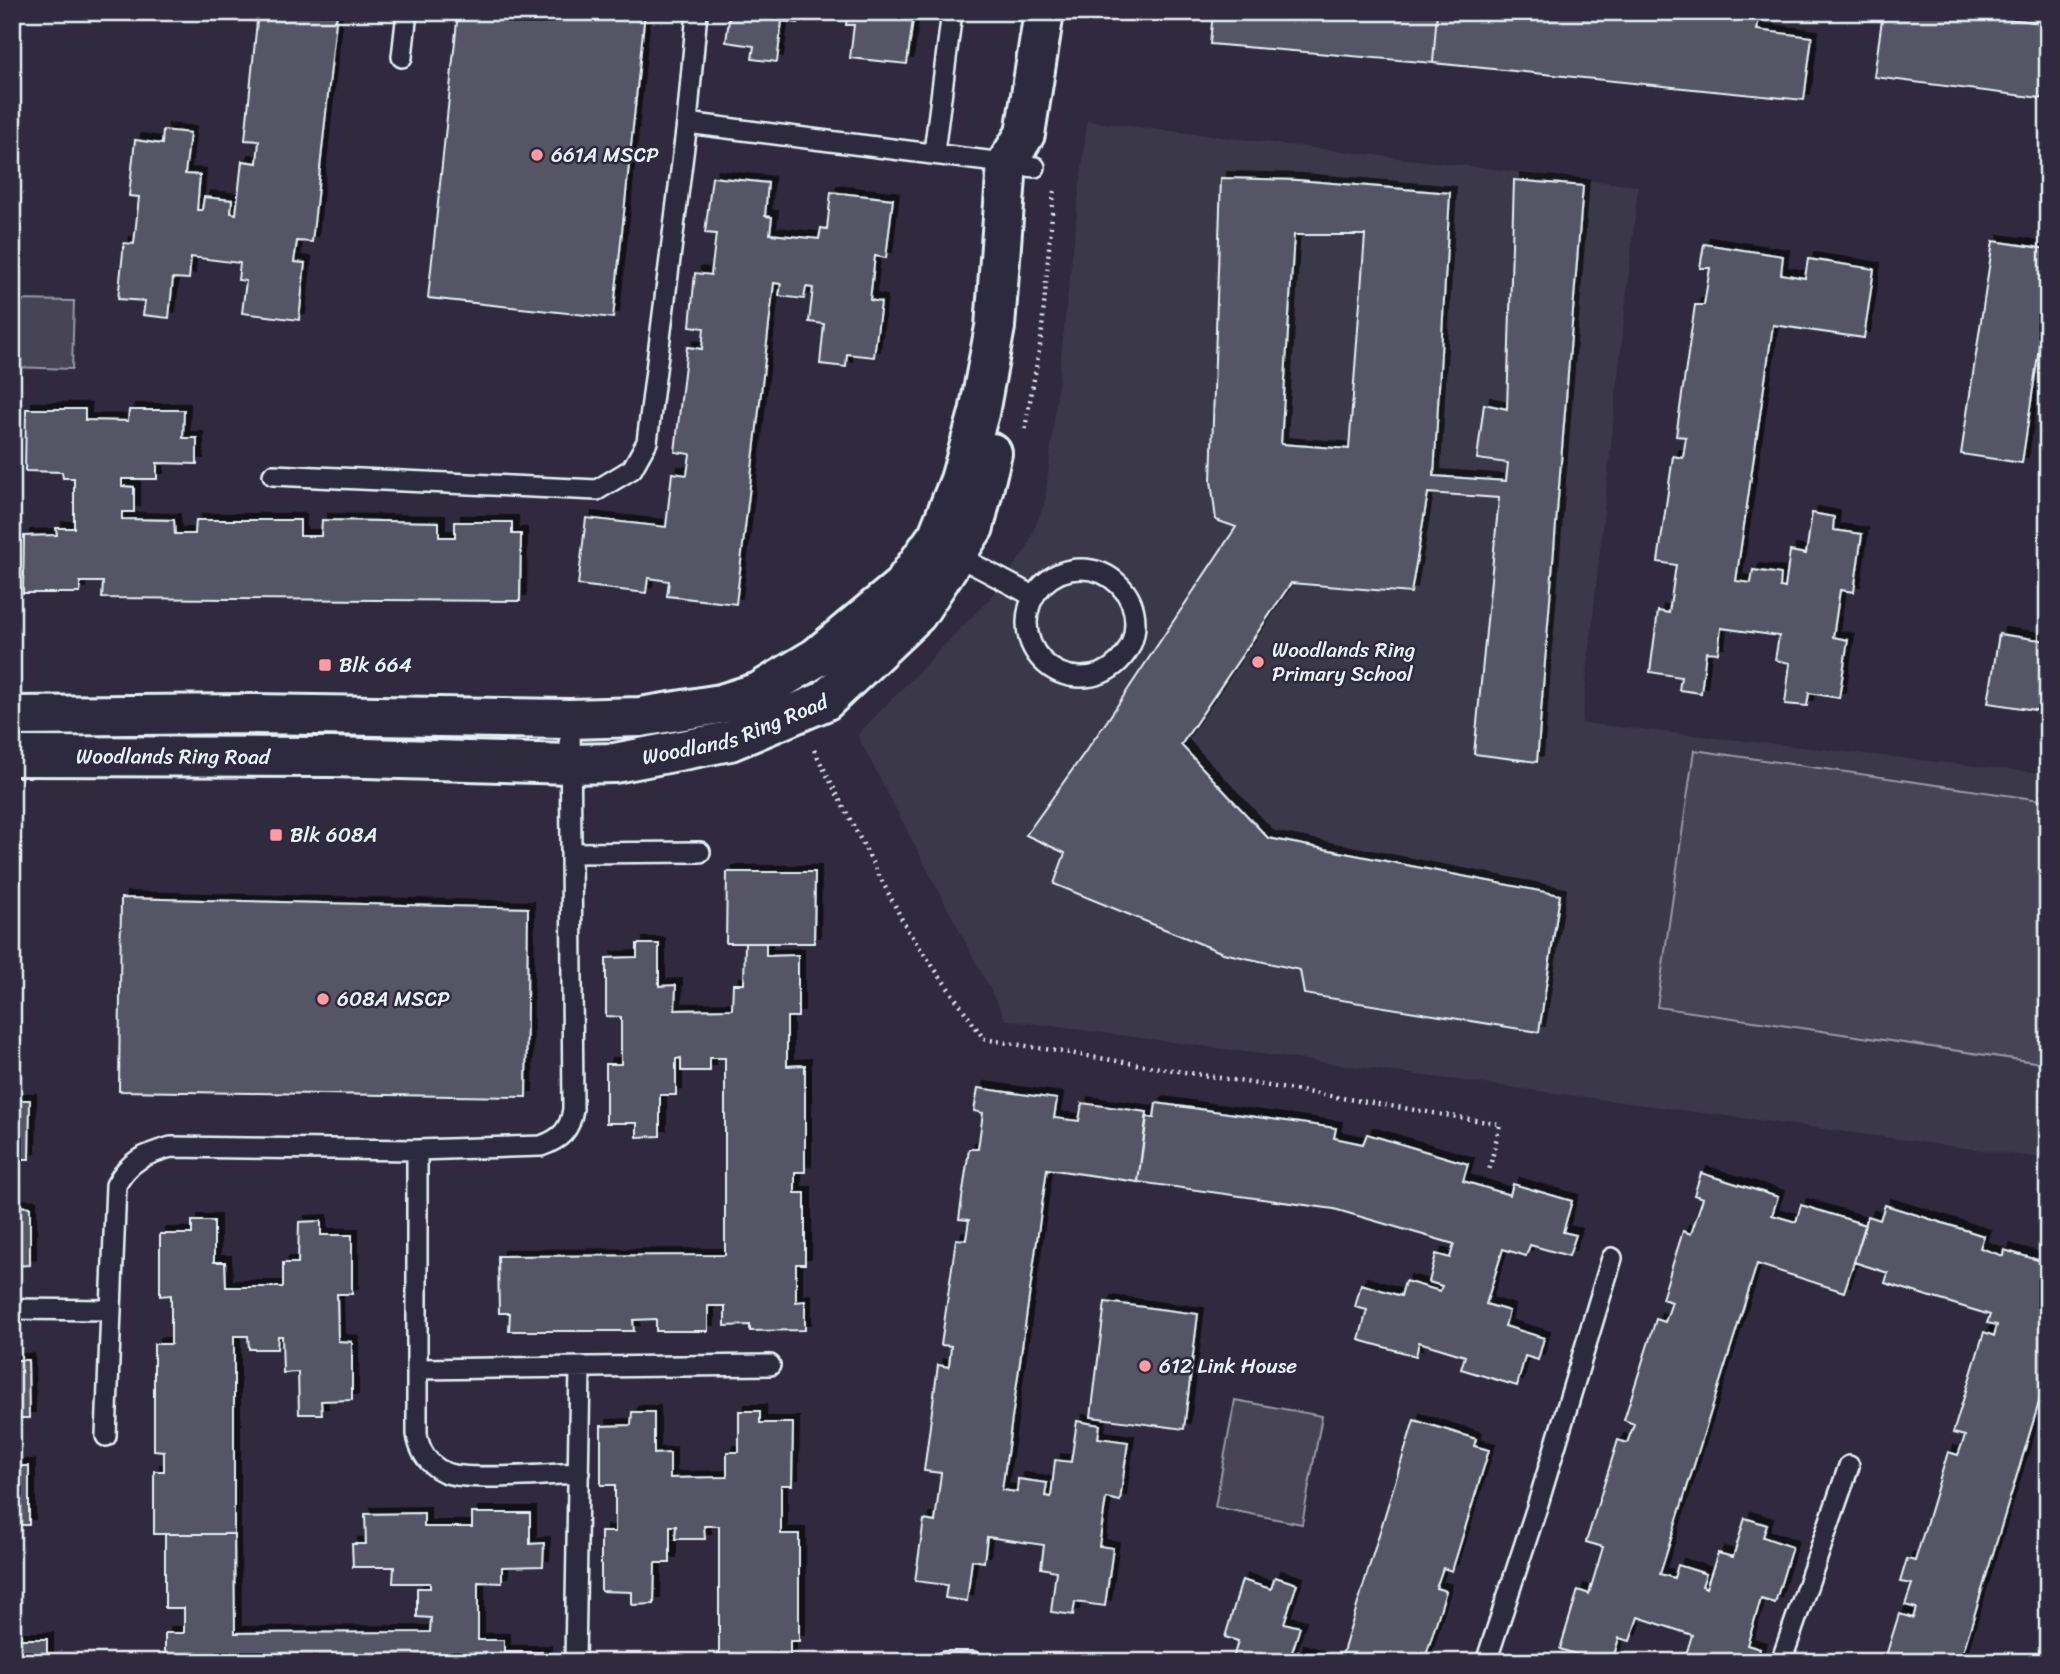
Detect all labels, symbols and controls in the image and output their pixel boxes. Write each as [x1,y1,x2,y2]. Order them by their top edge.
place label: 661A MSCP [551,136,659,174]
marker: 661A MSCP [529,147,545,163]
place label: Woodlands Ring Primary School [1272,631,1416,693]
place label: Blk 664 [339,646,412,684]
marker: Woodlands Ring Primary School [1250,654,1266,670]
marker: Blk 664 [317,657,333,673]
street label: Woodlands Ring Road [639,682,836,776]
street label: Woodlands Ring Road [76,737,272,776]
place label: Blk 608A [290,816,378,854]
marker: Blk 608A [268,827,284,843]
place label: 608A MSCP [337,980,450,1018]
marker: 608A MSCP [315,991,331,1007]
place label: 612 Link House [1159,1347,1297,1385]
marker: 612 Link House [1137,1358,1153,1374]

